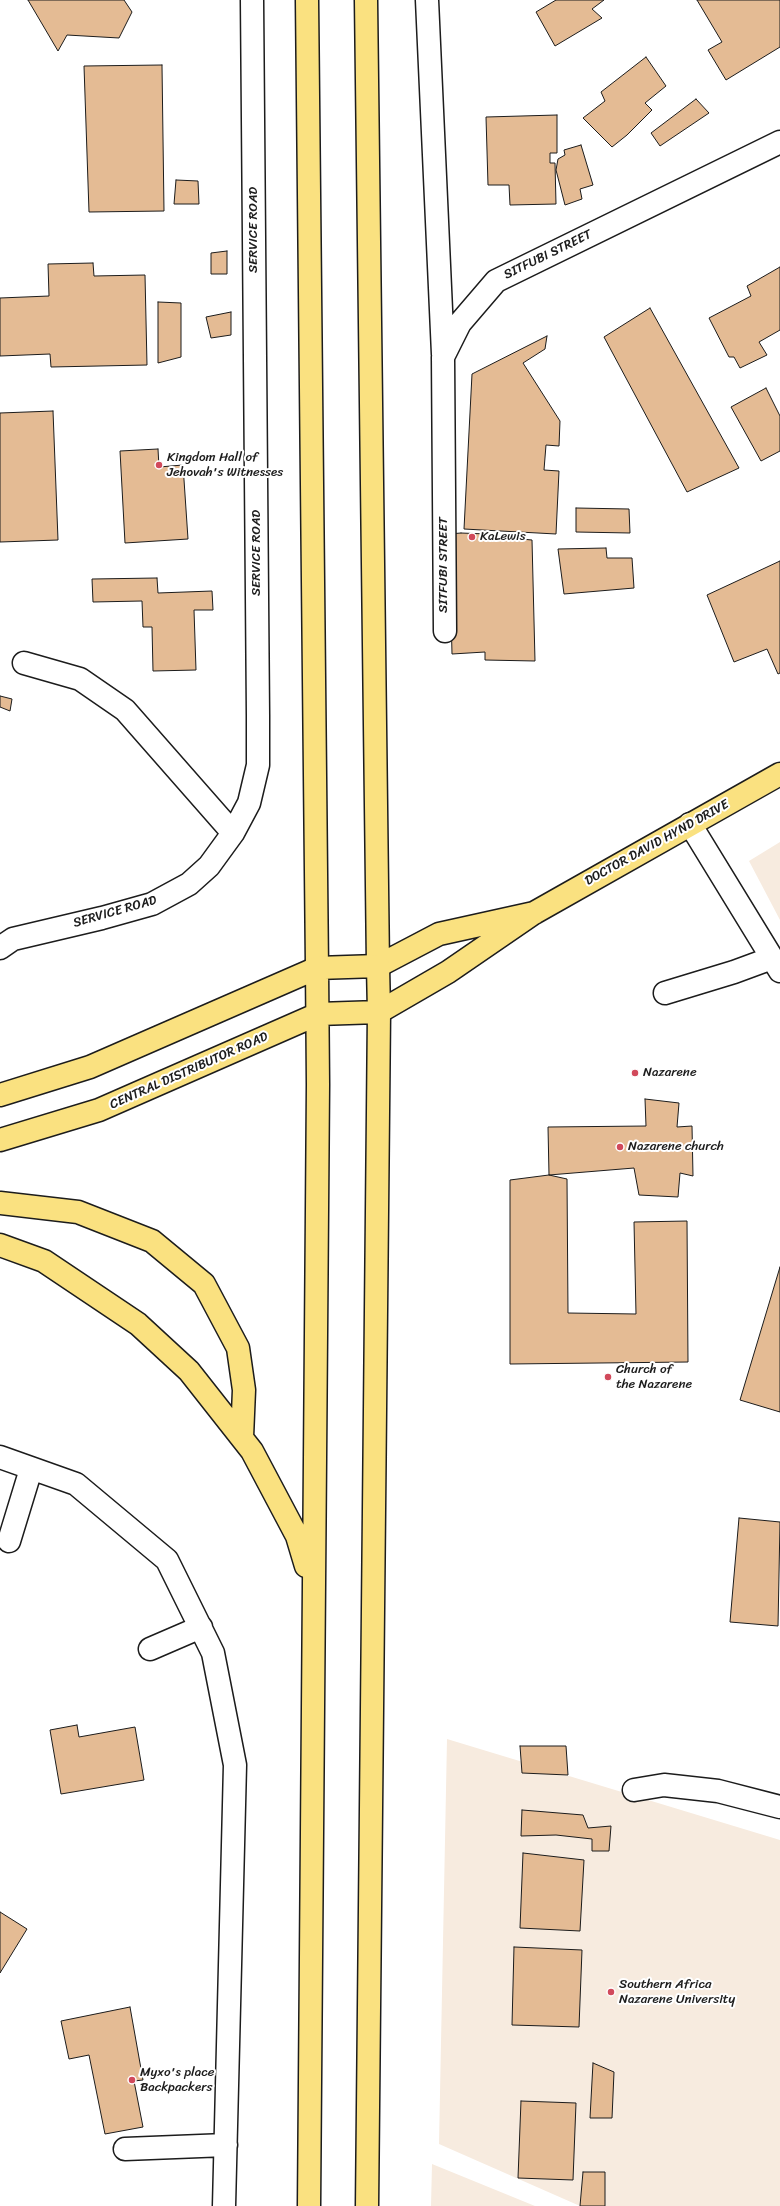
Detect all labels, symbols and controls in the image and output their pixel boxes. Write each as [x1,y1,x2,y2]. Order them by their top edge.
street label: SERVICE ROAD [246,187,262,273]
street label: SITFUBI STREET [502,227,594,283]
place label: Kingdom Hall of Jehovah's Witnesses [167,450,283,481]
marker: Kingdom Hall of Jehovah's Witnesses [154,460,164,470]
street label: SERVICE ROAD [249,510,265,596]
street label: SITFUBI STREET [436,517,452,613]
place label: KaLewis [480,529,526,545]
marker: KaLewis [467,532,477,542]
street label: DOCTOR DAVID HYND DRIVE [582,797,732,889]
street label: SERVICE ROAD [71,893,159,931]
street label: CENTRAL DISTRIBUTOR ROAD [108,1029,270,1113]
place label: Nazarene [643,1065,697,1081]
marker: Nazarene [630,1068,640,1078]
place label: Nazarene church [628,1139,724,1155]
marker: Nazarene church [615,1142,625,1152]
place label: Church of the Nazarene [616,1362,692,1393]
marker: Church of the Nazarene [603,1372,613,1382]
place label: Southern Africa Nazarene University [619,1977,735,2008]
marker: Southern Africa Nazarene University [606,1987,616,1997]
place label: Myxo's place Backpackers [140,2065,214,2096]
marker: Myxo's place Backpackers [127,2075,137,2085]

